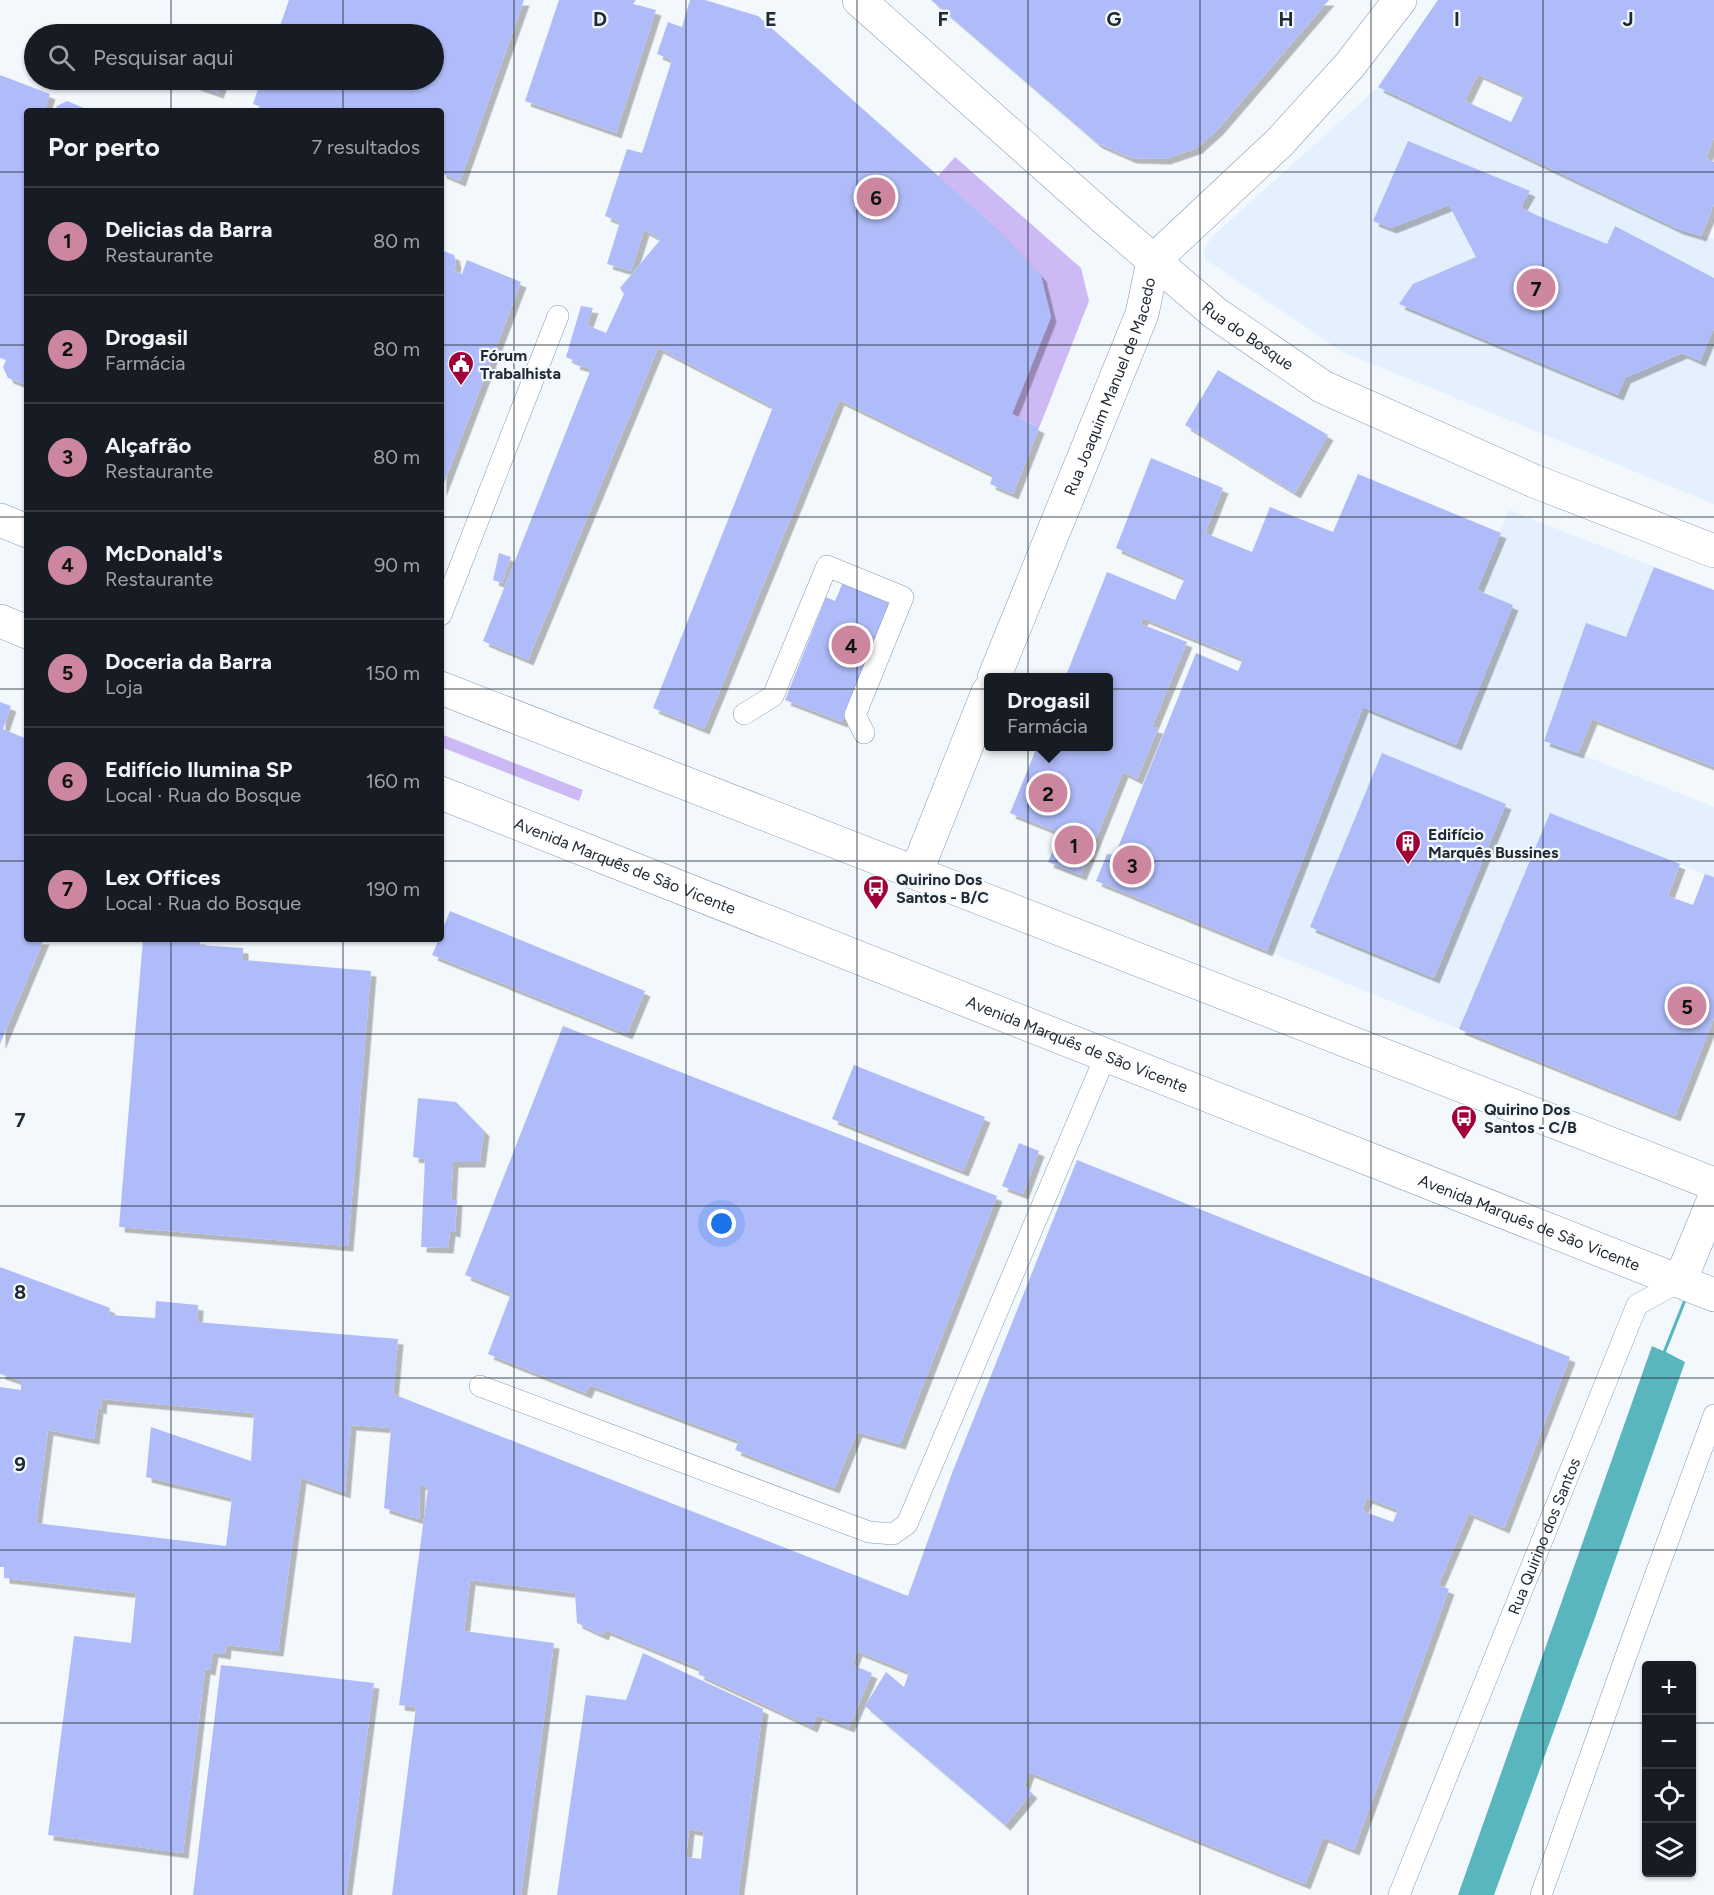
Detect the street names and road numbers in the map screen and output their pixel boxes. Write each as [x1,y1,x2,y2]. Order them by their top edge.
street label: Rua Joaquim Manuel de Macedo [1060,276,1159,498]
street label: Rua do Bosque [1198,297,1297,374]
street label: Avenida Marquês de São Vicente [512,814,739,918]
street label: Avenida Marquês de São Vicente [964,992,1191,1097]
street label: Avenida Marquês de São Vicente [1416,1170,1643,1275]
street label: Rua Quirino dos Santos [1504,1455,1584,1617]

